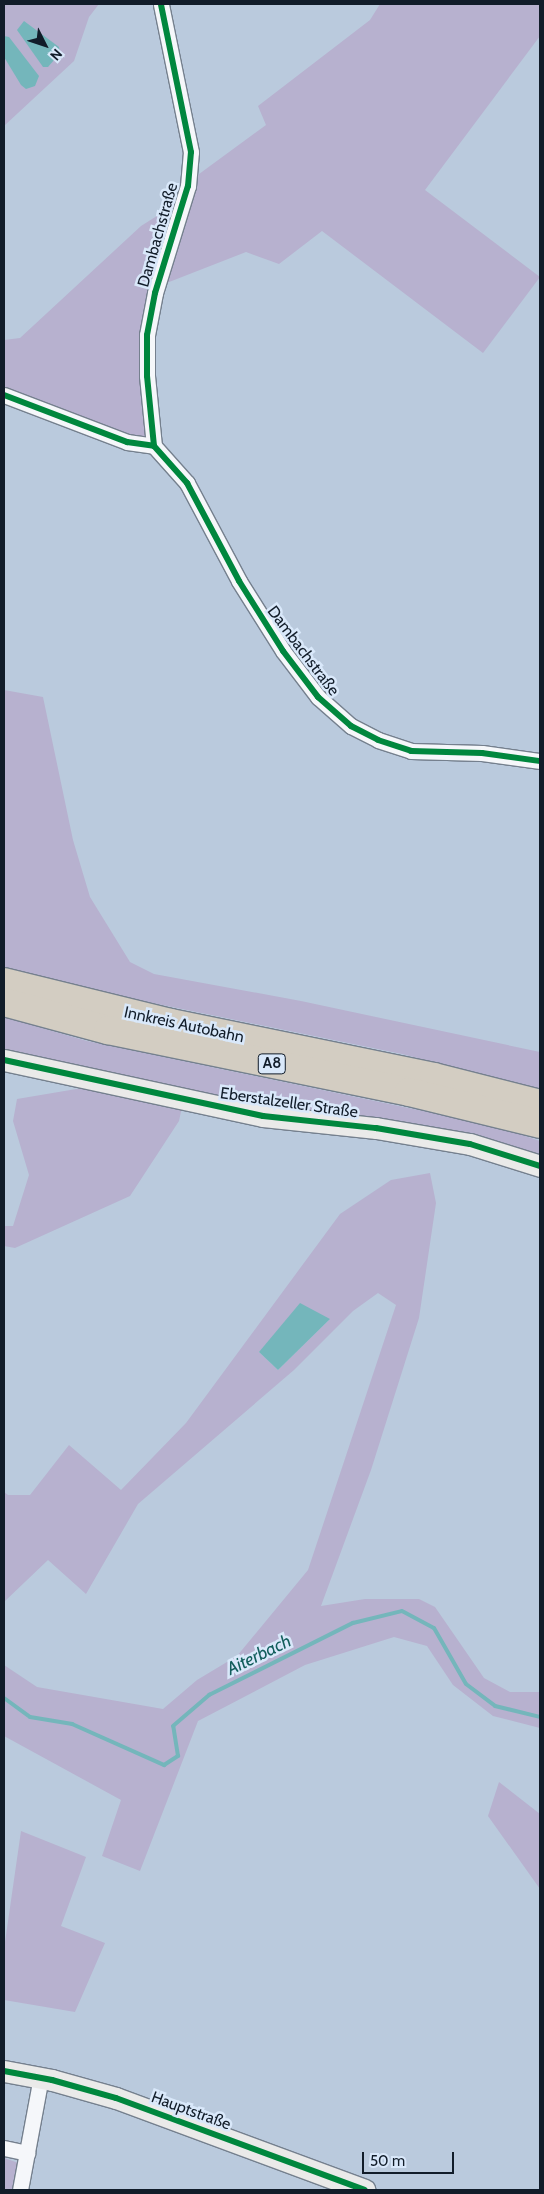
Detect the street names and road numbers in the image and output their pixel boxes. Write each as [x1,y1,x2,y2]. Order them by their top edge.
street label: Dambachstraße [134,181,182,289]
street label: Dambachstraße [263,602,343,700]
street label: Innkreis Autobahn [122,1003,246,1047]
road number: A8 [257,1052,287,1076]
street label: Eberstalzeller Straße [219,1084,359,1122]
street label: Hauptstraße [149,2088,233,2134]

